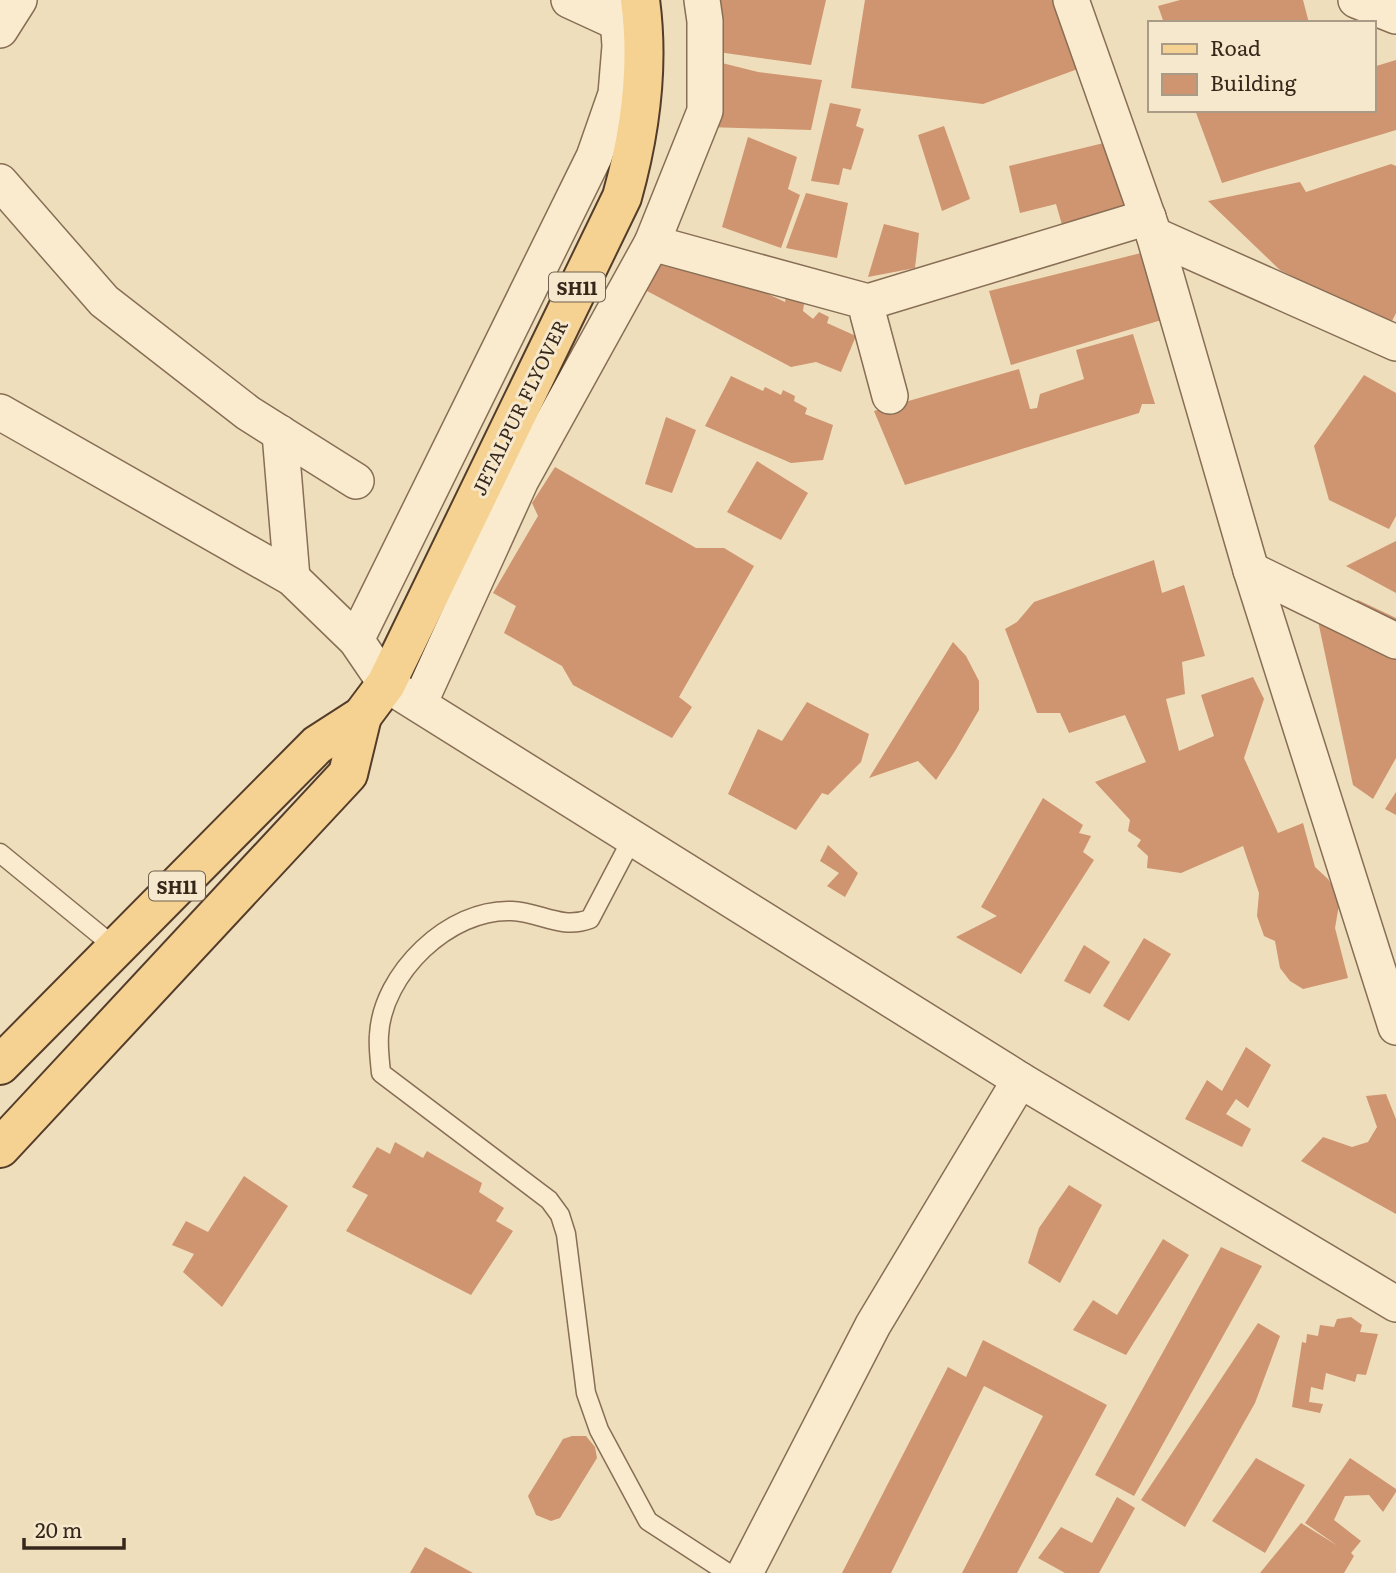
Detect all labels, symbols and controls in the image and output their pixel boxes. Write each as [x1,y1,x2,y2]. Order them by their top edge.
legend [1148,21,1375,112]
text: Road [1210,31,1261,62]
text: Building [1210,66,1297,97]
road number: SH11 [549,272,605,302]
street label: JETALPUR FLYOVER [464,314,574,500]
road number: SH11 [149,872,205,900]
scale bar [24,1506,124,1550]
text: 20 m [35,1513,82,1544]

